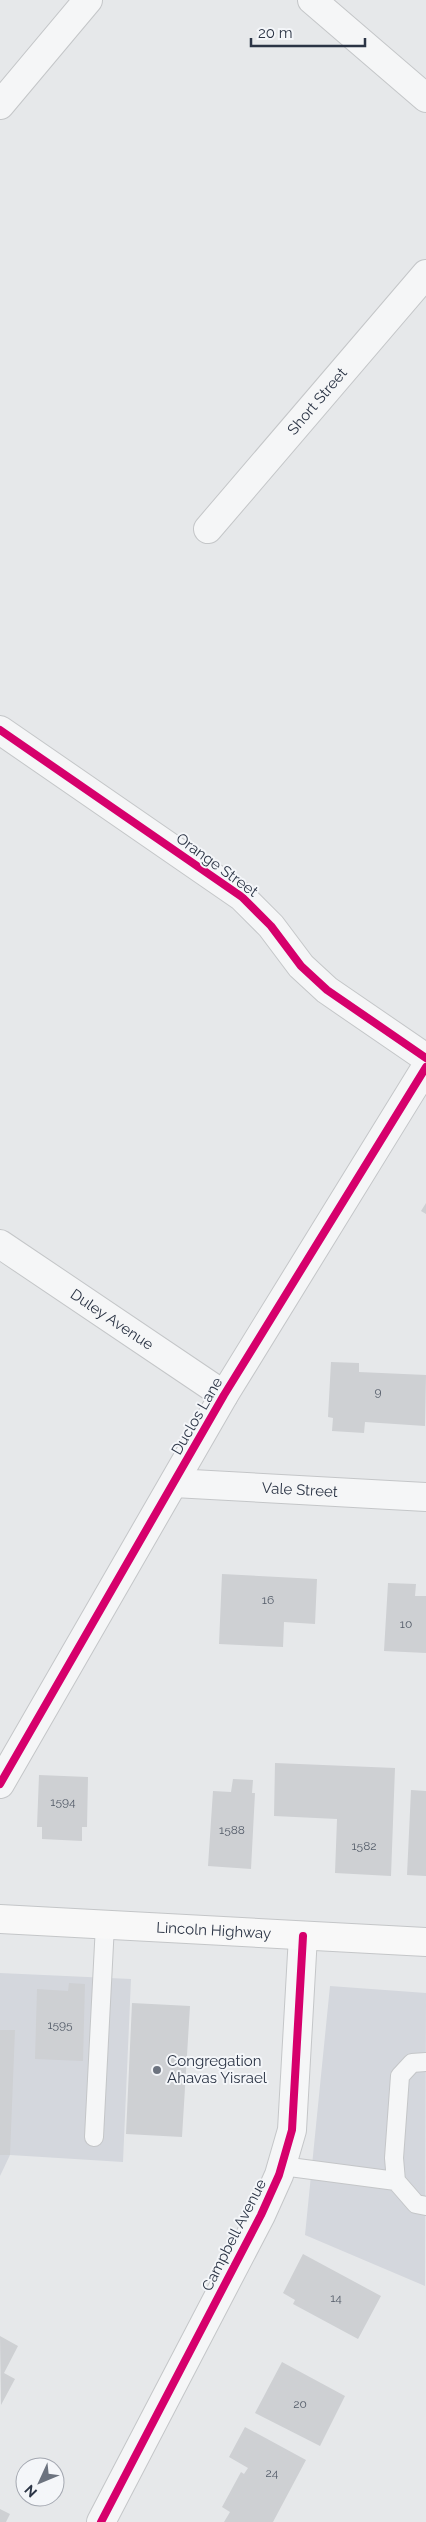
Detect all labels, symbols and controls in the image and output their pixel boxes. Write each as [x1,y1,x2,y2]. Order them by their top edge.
scale bar [251,15,365,47]
text: 20 m [258,24,293,42]
street label: Short Street [284,364,351,439]
street label: Orange Street [173,829,261,901]
street label: Duley Avenue [67,1285,157,1354]
street label: Duclos Lane [168,1374,226,1458]
house number: 9 [374,1385,382,1399]
street label: Vale Street [261,1479,338,1501]
house number: 16 [262,1593,274,1607]
house number: 10 [400,1617,412,1631]
house number: 1594 [50,1795,76,1809]
house number: 1588 [219,1823,245,1837]
house number: 1582 [351,1839,377,1853]
street label: Lincoln Highway [156,1918,272,1943]
house number: 1595 [47,2018,73,2032]
place label: Congregation Ahavas Yisrael [167,2052,268,2087]
marker: Congregation Ahavas Yisrael [151,2064,163,2076]
street label: Campbell Avenue [198,2176,270,2294]
house number: 14 [330,2291,342,2305]
house number: 20 [293,2397,307,2411]
north arrow [15,2457,65,2507]
house number: 24 [266,2466,279,2480]
text: N [21,2482,40,2500]

